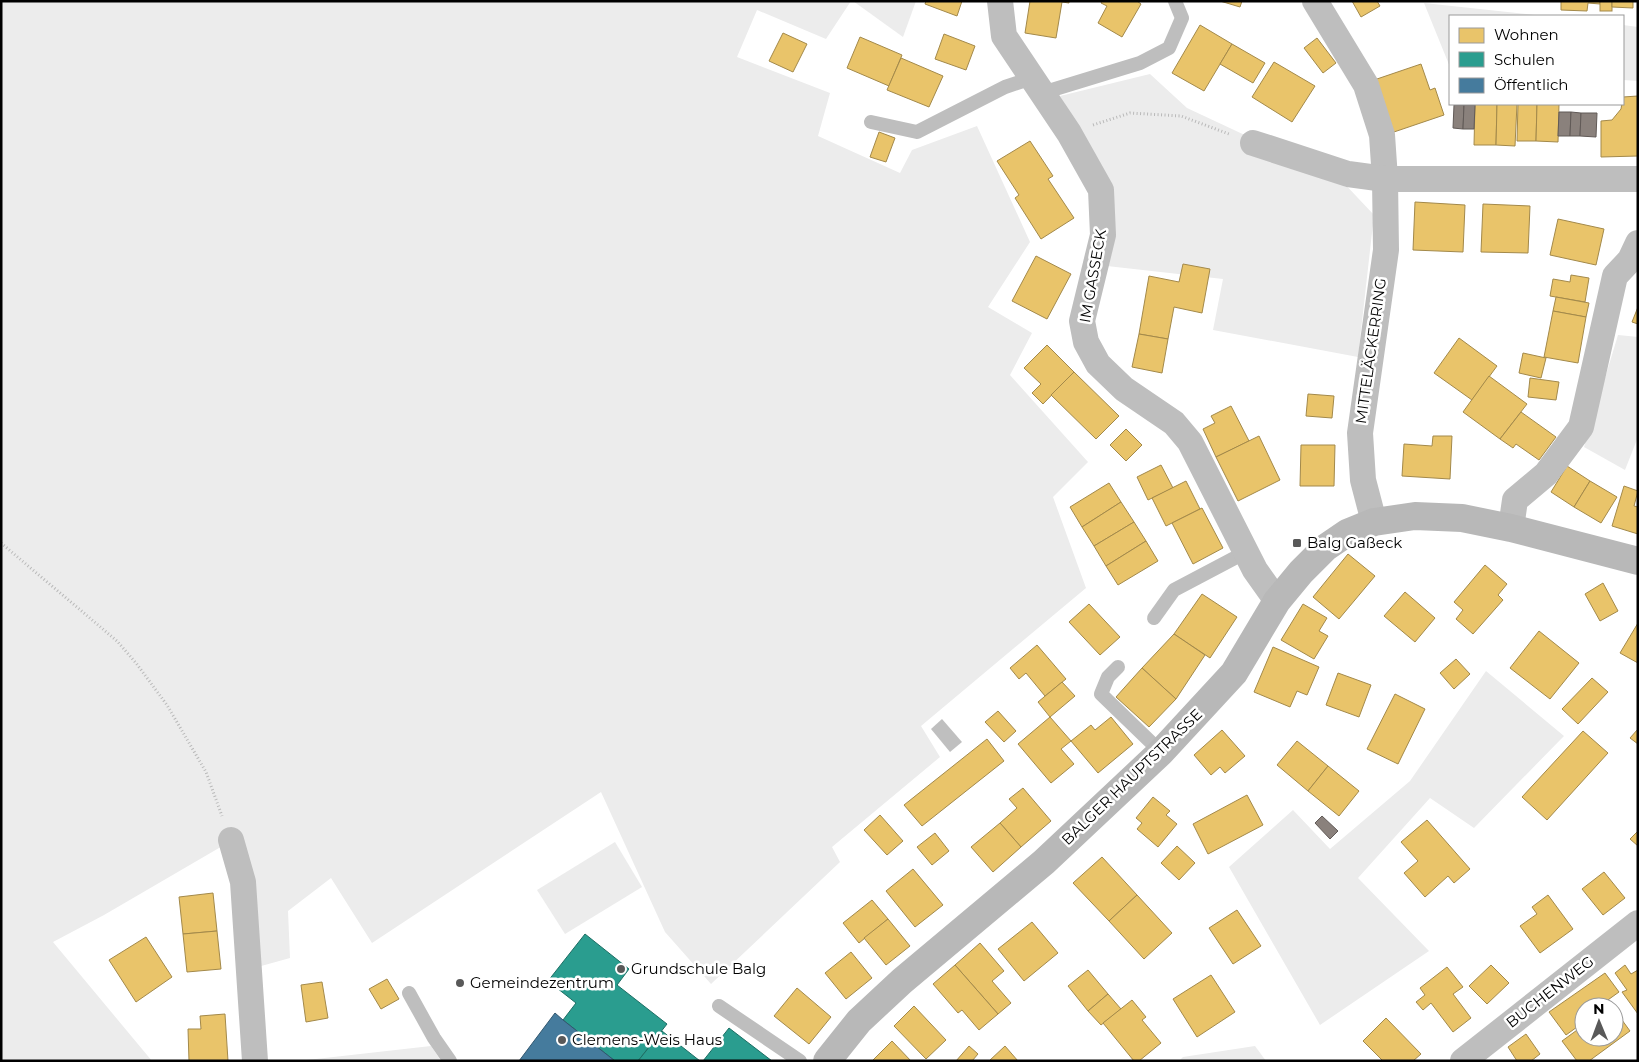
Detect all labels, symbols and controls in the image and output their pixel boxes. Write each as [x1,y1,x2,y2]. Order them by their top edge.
legend [1449,15,1624,105]
text: Wohnen [1494,25,1559,44]
text: Schulen [1494,50,1555,69]
text: Öffentlich [1494,75,1568,94]
street label: IM GASSECK [1075,227,1110,324]
street label: MITTELÄCKERRING [1351,277,1390,425]
place label: Balg Gaßeck [1307,533,1402,552]
marker: Balg Gaßeck [1291,537,1303,549]
street label: BALGER HAUPTSTRASSE [1057,704,1206,849]
street label: BUCHENWEG [1502,951,1597,1032]
place label: Grundschule Balg [631,959,766,978]
marker: Grundschule Balg [615,963,627,975]
place label: Gemeindezentrum [470,973,614,992]
marker: Gemeindezentrum [454,977,466,989]
north arrow [1574,997,1624,1047]
text: N [1593,1000,1605,1018]
place label: Clemens-Weis Haus [572,1030,722,1049]
marker: Clemens-Weis Haus [556,1034,568,1046]

